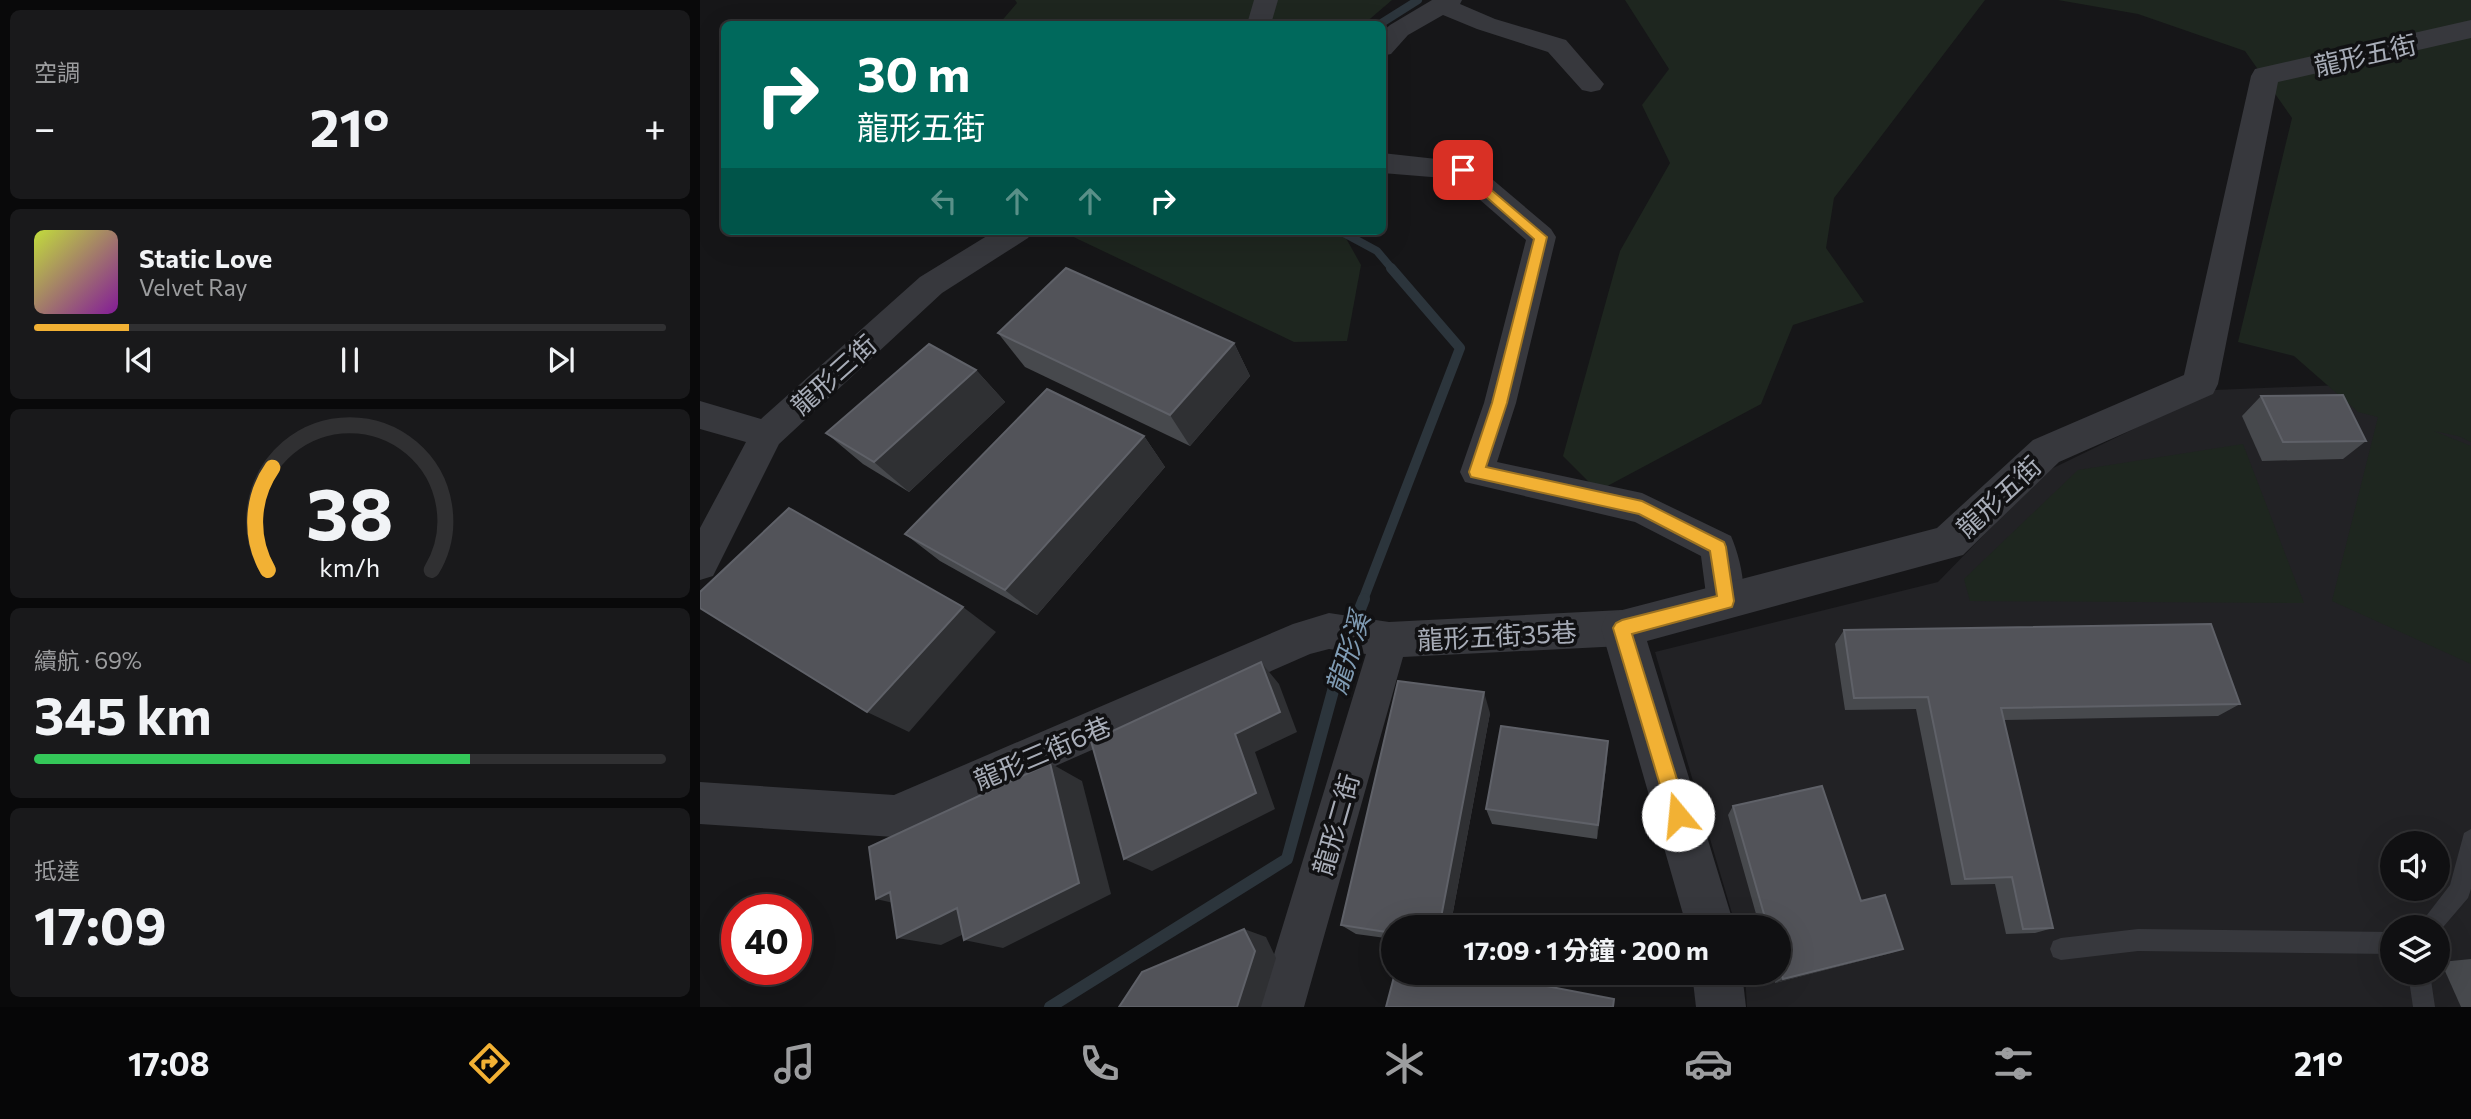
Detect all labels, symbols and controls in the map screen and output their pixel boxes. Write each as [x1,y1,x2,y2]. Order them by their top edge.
street label: 龍形五街 [2311,27,2419,81]
text: 30 m [857,42,970,102]
icon: right [742,49,833,140]
text: 空調 [34,58,80,86]
text: 21° [310,94,389,158]
text: − [34,103,56,150]
text: + [644,103,666,150]
text: 龍形五街 [857,106,985,146]
pin [1433,140,1493,200]
icon: arrive [1444,151,1482,189]
icon: left [925,182,963,220]
icon: ahead [998,182,1036,220]
icon: ahead [1071,182,1109,220]
icon: right [1144,182,1182,220]
text: Static Love [139,242,272,273]
text: Velvet Ray [139,273,247,301]
street label: 龍形三街 [784,328,882,420]
icon: previous [120,341,158,379]
icon: pause [331,341,369,379]
icon: next [542,341,580,379]
street label: 龍形五街 [1949,449,2047,543]
text: 38 [306,466,394,555]
text: km/h [320,551,380,581]
water label: 龍形溪 [1318,604,1377,698]
street label: 龍形五街35巷 [1416,615,1578,655]
text: 續航 · 69% [34,646,142,674]
text: 345 km [34,682,212,746]
street label: 龍形三街6巷 [969,709,1115,795]
street label: 龍形二街 [1306,770,1364,878]
position arrow [1641,778,1715,852]
map controls [2380,831,2450,985]
button: sound [2380,831,2450,901]
text: 抵達 [34,856,80,884]
text: 17:09 [34,892,167,956]
speed limit sign: 40 [721,894,812,985]
button: layers [2380,915,2450,985]
text: 17:09 · 1 分鐘 · 200 m [1463,934,1709,965]
icon: directions [465,1039,514,1088]
icon: music [770,1039,819,1088]
icon: phone [1075,1039,1124,1088]
icon: climate [1380,1039,1429,1088]
icon: car [1684,1039,1733,1088]
icon: filters [1989,1039,2038,1088]
text: 17:08 [128,1043,209,1083]
text: 21° [2294,1043,2343,1083]

